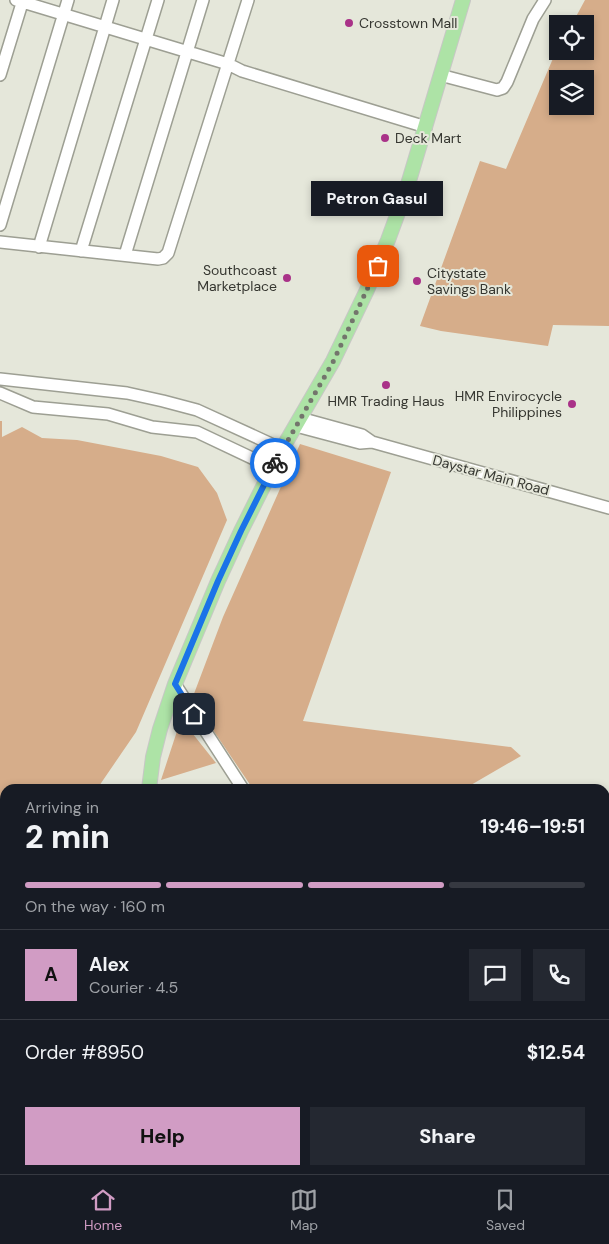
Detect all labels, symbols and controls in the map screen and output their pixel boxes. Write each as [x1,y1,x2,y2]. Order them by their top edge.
place label: Crosstown Mall [359,14,457,32]
map controls [549,15,594,115]
button: locate [549,15,594,60]
marker: Crosstown Mall [343,17,355,29]
button: layers [549,70,594,115]
place label: Deck Mart [395,129,461,147]
marker: Deck Mart [379,132,391,144]
callout: Petron Gasul [312,181,444,216]
text: Petron Gasul [327,188,427,209]
pin [357,245,399,287]
icon: bag [364,252,392,280]
place label: Southcoast Marketplace [197,261,277,295]
place label: Citystate Savings Bank [427,264,511,298]
marker: Southcoast Marketplace [281,272,293,284]
marker: Citystate Savings Bank [411,275,423,287]
marker: HMR Trading Haus [380,379,392,391]
place label: HMR Envirocycle Philippines [455,387,562,421]
place label: HMR Trading Haus [327,392,445,410]
marker: HMR Envirocycle Philippines [566,398,578,410]
courier [250,438,300,488]
icon: bike [261,449,289,477]
street label: Daystar Main Road [431,451,551,499]
pin [173,693,215,735]
icon: home [180,700,208,728]
text: Arriving in [25,797,99,818]
text: 19:46–19:51 [480,814,585,839]
text: 2 min [25,816,110,858]
text: On the way · 160 m [25,896,165,917]
button: chat [469,949,521,1001]
button: phone [533,949,585,1001]
text: Alex [89,952,129,977]
text: A [44,962,58,987]
text: Courier · 4.5 [89,977,178,998]
text: Order #8950 [25,1040,144,1065]
text: $12.54 [527,1040,585,1065]
button: Help [25,1107,300,1165]
button: Share [310,1107,585,1165]
tab: Home [84,1186,122,1234]
tab: Map [290,1186,318,1234]
tab: Saved [486,1186,525,1234]

